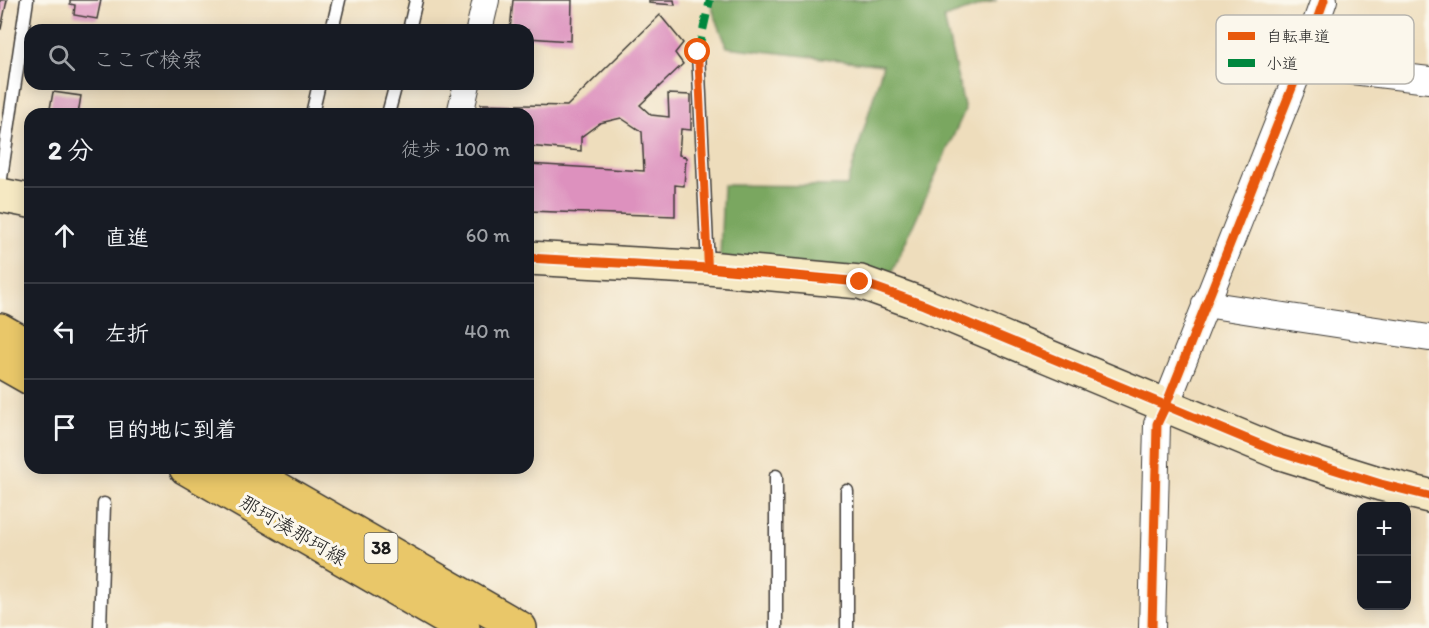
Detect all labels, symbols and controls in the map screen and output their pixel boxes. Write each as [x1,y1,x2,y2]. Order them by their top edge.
legend [1216,15,1414,84]
search box [24,24,534,90]
text: 自転車道 [1266,27,1330,46]
route start [684,38,710,64]
icon: search [45,41,78,74]
text: ここで検索 [93,46,203,73]
text: 小道 [1266,54,1298,73]
text: 2 分 [48,134,94,166]
text: 徒歩 · 100 m [401,137,510,161]
icon: ahead [48,219,81,252]
text: 60 m [466,223,510,247]
text: 直進 [105,224,149,251]
route end [846,268,872,294]
icon: left [48,315,81,348]
text: 40 m [464,319,510,343]
text: 左折 [105,320,149,347]
icon: arrive [48,411,81,444]
text: 目的地に到着 [105,416,237,443]
street label: 那珂湊那珂線 [235,490,351,570]
map controls [1357,502,1411,610]
button: + [1357,502,1411,556]
road number: 38 [364,533,398,563]
button: − [1357,556,1411,610]

